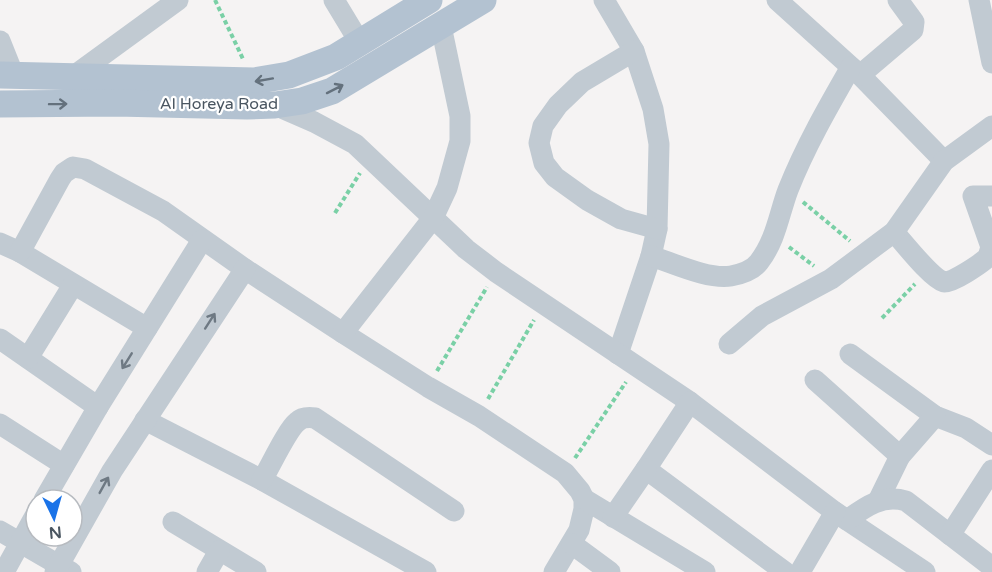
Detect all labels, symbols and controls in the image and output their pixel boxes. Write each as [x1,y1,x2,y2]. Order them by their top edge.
one-way arrow [255,74,275,85]
one-way arrow [325,82,343,94]
street label: Al Horeya Road [160,94,278,114]
one-way arrow [48,98,68,110]
one-way arrow [204,313,216,330]
one-way arrow [120,352,132,369]
one-way arrow [99,476,110,494]
north arrow [24,488,84,548]
text: N [48,521,62,542]

